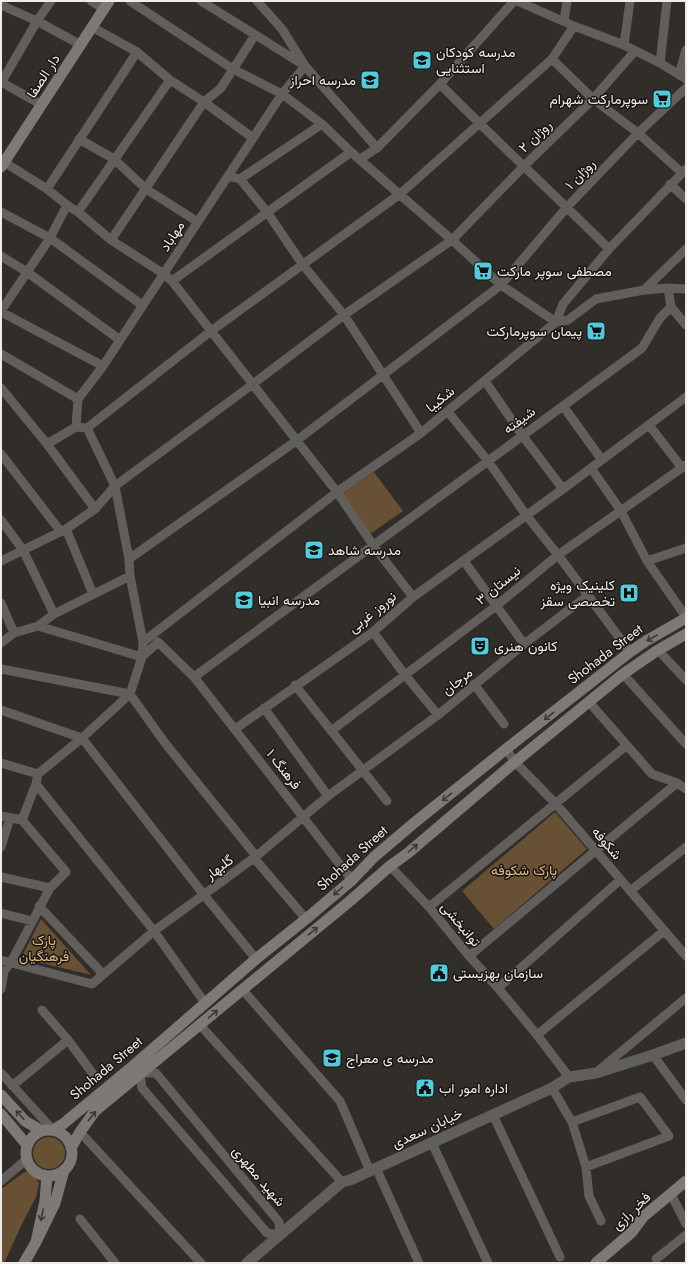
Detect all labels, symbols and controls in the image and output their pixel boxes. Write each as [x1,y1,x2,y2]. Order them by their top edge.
place label: مدرسه کودکان استثنایی [436,42,515,78]
school or university icon: مدرسه کودکان استثنایی [411,49,433,71]
street label: دار الصفا [21,50,65,102]
school or university icon: مدرسه احراز [359,69,381,91]
place label: مدرسه احراز [289,70,356,90]
supermarket icon: سوپرمارکت شهرام [651,88,673,110]
place label: سوپرمارکت شهرام [549,89,648,109]
street label: روژان ۲ [514,115,556,157]
street label: روژان ۱ [560,154,600,194]
street label: مهاباد [155,217,189,255]
supermarket icon: مصطفی سوپر مارکت [472,260,494,282]
place label: مصطفی سوپر مارکت [497,261,612,281]
supermarket icon: پیمان سوپرمارکت [585,320,607,342]
place label: پیمان سوپرمارکت [486,321,582,341]
street label: شکیبا [421,381,459,417]
street label: شیفته [499,401,539,439]
school or university icon: مدرسه شاهد [303,539,325,561]
place label: مدرسه شاهد [328,540,401,560]
street label: نیستان ۳ [471,561,525,609]
place label: کلینیک ویژه تخصصی سقز [539,575,615,611]
hospital icon: کلینیک ویژه تخصصی سقز [618,582,640,604]
street label: نوروز غربی [344,586,400,638]
school or university icon: مدرسه انبیا [233,589,255,611]
place label: مدرسه انبیا [258,590,320,610]
street label: Shohada Street [563,619,647,689]
one-way arrow [646,634,658,642]
theatre icon: کانون هنری [469,635,491,657]
place label: کانون هنری [494,636,558,656]
street label: مرجان [437,662,477,700]
one-way arrow [543,712,554,720]
street label: فرهنگ ۱ [262,744,306,794]
one-way arrow [441,792,452,801]
street label: Shohada Street [312,820,392,895]
street label: شکوفه [587,822,627,864]
one-way arrow [408,844,419,853]
street label: گلبهار [200,850,237,885]
park label: پارک شکوفه [491,860,557,880]
one-way arrow [333,887,344,896]
street label: توانبخشی [436,897,486,951]
one-way arrow [307,927,318,935]
park label: پارک فرهنگیان [19,930,69,966]
public building icon: سازمان بهزیستی [428,962,450,984]
place label: سازمان بهزیستی [453,963,543,983]
one-way arrow [208,1010,218,1019]
street label: Shohada Street [65,1031,147,1104]
school or university icon: مدرسه ی معراج [321,1047,343,1069]
place label: مدرسه ی معراج [346,1048,434,1069]
public building icon: اداره امور اب [414,1077,436,1099]
place label: اداره امور اب [439,1078,508,1098]
street label: خیابان سعدی [388,1103,466,1153]
one-way arrow [88,1110,96,1121]
one-way arrow [16,1111,25,1121]
street label: شهید مطهری [228,1141,290,1211]
street label: فخر رازی [607,1187,655,1235]
one-way arrow [37,1208,45,1221]

